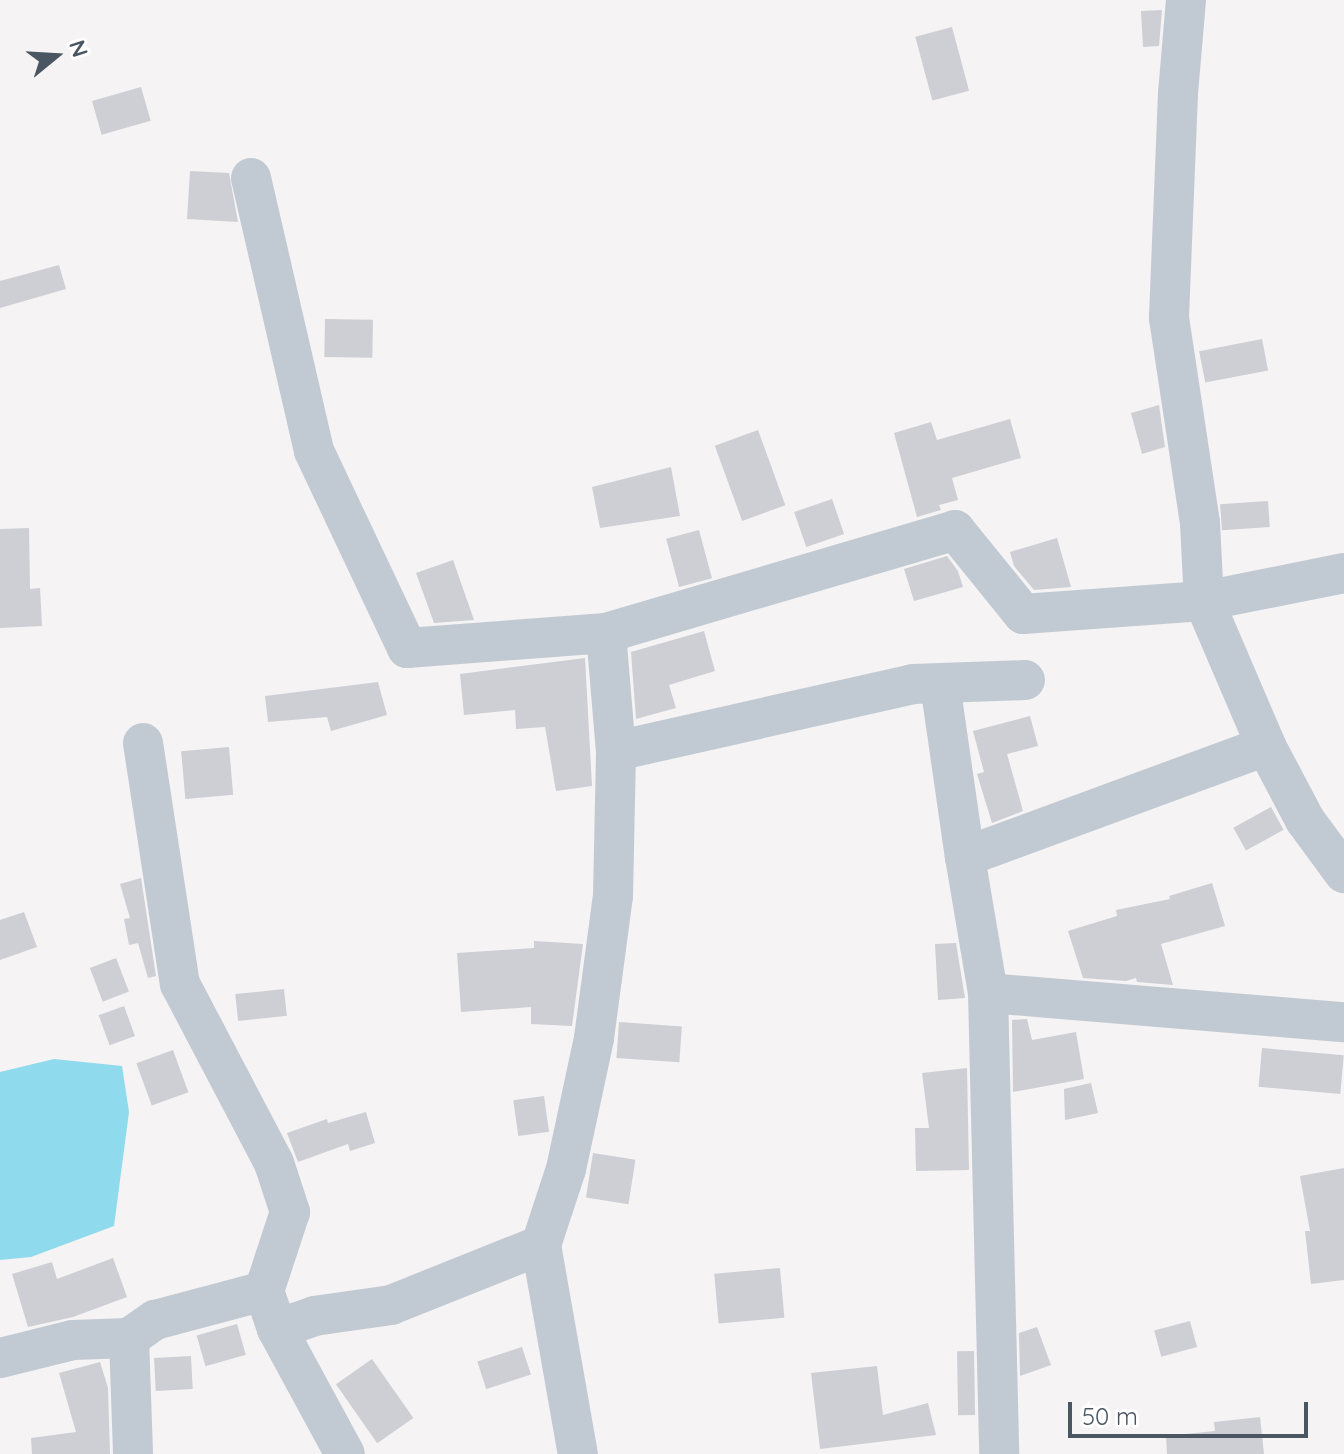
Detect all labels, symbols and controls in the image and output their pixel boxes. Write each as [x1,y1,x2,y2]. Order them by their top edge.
north arrow [16,16,96,96]
text: N [63,37,95,61]
scale bar [1072,1386,1312,1436]
text: 50 m [1082,1401,1138,1431]

